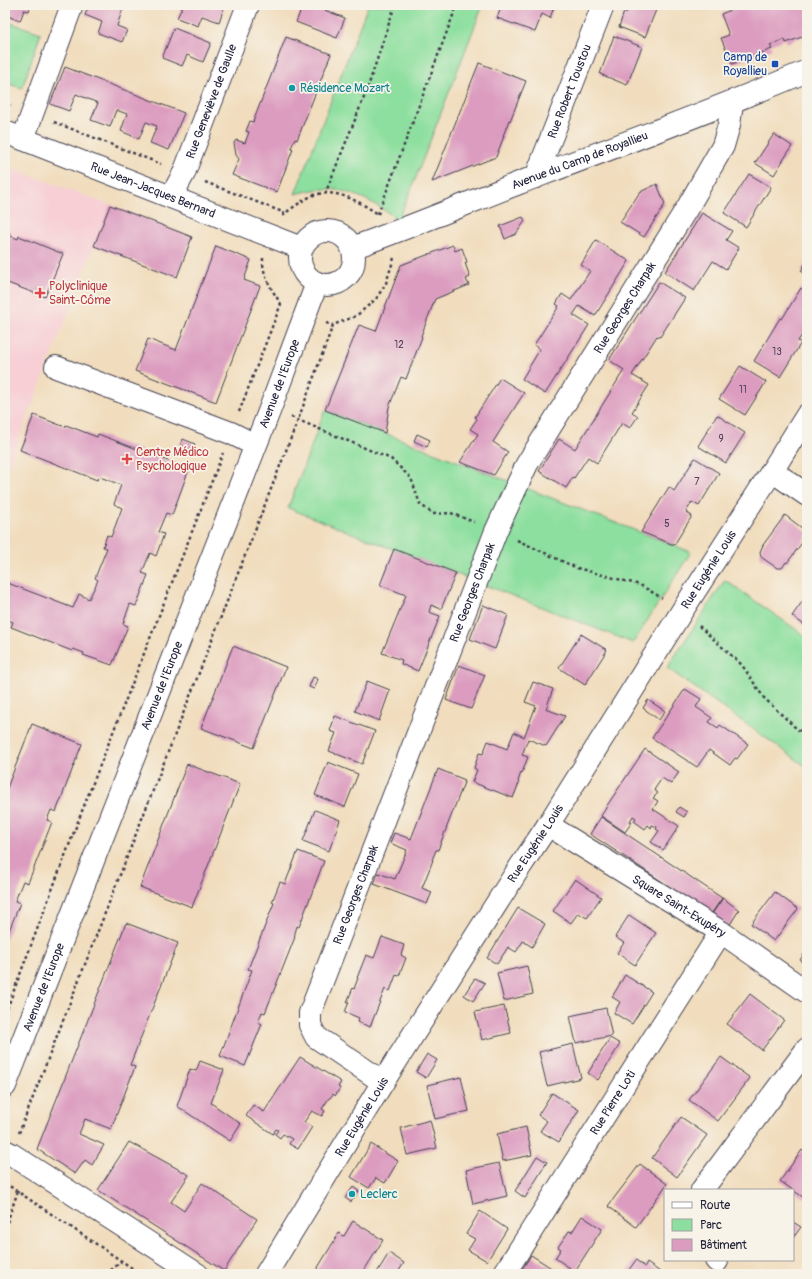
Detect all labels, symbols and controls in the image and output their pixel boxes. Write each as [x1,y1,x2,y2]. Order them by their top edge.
street label: Rue Geneviève de Gaulle [183,42,240,161]
street label: Rue Robert Toustou [544,42,595,141]
place label: Camp de Royallieu [723,50,767,79]
marker: Camp de Royallieu [770,59,780,69]
place label: Résidence Mozart [300,81,390,96]
marker: Résidence Mozart [287,83,297,93]
street label: Avenue du Camp de Royallieu [509,128,650,193]
street label: Rue Jean-Jacques Bernard [89,159,218,221]
street label: Rue Georges Charpak [590,259,659,356]
place label: Polyclinique Saint-Côme [49,279,111,308]
marker: Polyclinique Saint-Côme [34,287,46,299]
street label: Avenue de l'Europe [256,337,303,430]
house number: 12 [394,339,404,351]
house number: 13 [772,346,782,358]
house number: 11 [739,384,747,396]
house number: 9 [718,433,724,445]
place label: Centre Médico Psychologique [136,445,209,474]
marker: Centre Médico Psychologique [121,453,133,465]
house number: 7 [694,476,700,488]
house number: 5 [664,518,670,530]
street label: Rue Eugénie Louis [678,527,740,612]
street label: Rue Georges Charpak [446,541,498,644]
street label: Avenue de l'Europe [138,639,186,732]
street label: Rue Eugénie Louis [504,801,567,885]
street label: Rue Georges Charpak [330,843,382,946]
street label: Square Saint-Exupéry [629,871,729,941]
street label: Avenue de l'Europe [20,941,68,1034]
street label: Rue Pierre Loti [587,1068,639,1138]
street label: Rue Eugénie Louis [332,1074,392,1159]
place label: Leclerc [360,1187,398,1202]
marker: Leclerc [347,1189,357,1199]
legend [664,1189,794,1261]
text: Route [700,1198,730,1213]
text: Parc [700,1218,722,1233]
text: Bâtiment [700,1238,747,1253]

